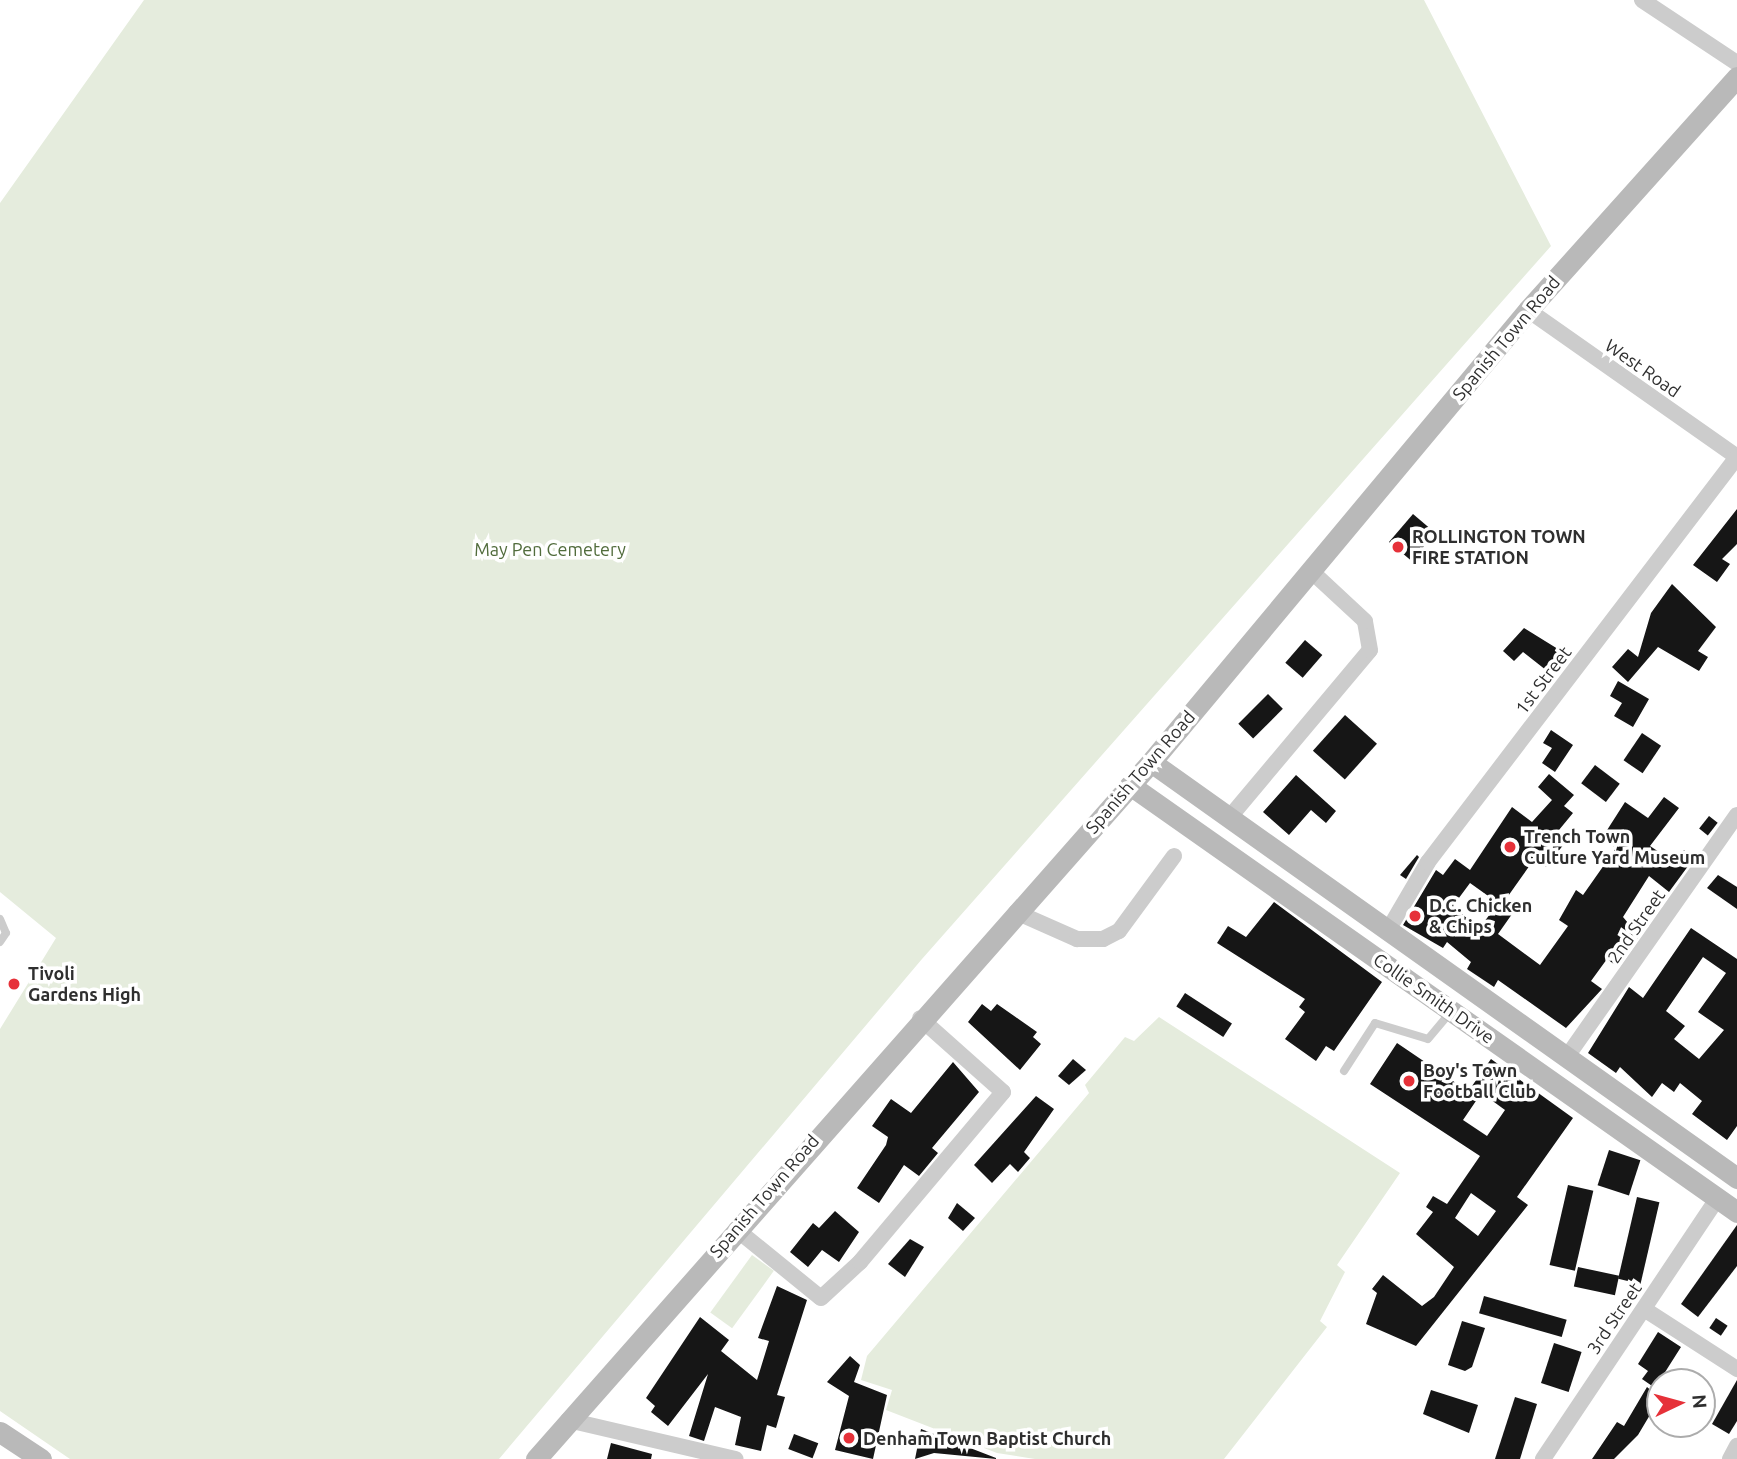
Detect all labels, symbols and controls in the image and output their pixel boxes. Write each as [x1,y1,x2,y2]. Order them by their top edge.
street label: Spanish Town Road [1448,271,1564,405]
street label: West Road [1601,334,1685,402]
place label: ROLLINGTON TOWN FIRE STATION [1412,526,1586,568]
park label: May Pen Cemetery [474,538,626,560]
marker: ROLLINGTON TOWN FIRE STATION [1390,539,1406,555]
street label: 1st Street [1510,642,1576,718]
street label: Spanish Town Road [1081,706,1199,838]
place label: Trench Town Culture Yard Museum [1524,826,1705,868]
marker: Trench Town Culture Yard Museum [1502,839,1518,855]
street label: 2nd Street [1603,885,1669,967]
place label: D.C. Chicken & Chips [1429,895,1532,937]
marker: D.C. Chicken & Chips [1407,908,1423,924]
street label: Collie Smith Drive [1369,948,1499,1048]
place label: Tivoli Gardens High [28,963,141,1006]
marker: Tivoli Gardens High [6,976,22,992]
place label: Boy's Town Football Club [1423,1060,1536,1102]
marker: Boy's Town Football Club [1401,1073,1417,1089]
street label: Spanish Town Road [705,1130,823,1262]
street label: 3rd Street [1582,1278,1646,1358]
north arrow [1646,1368,1716,1438]
text: N [1688,1393,1712,1409]
place label: Denham Town Baptist Church [863,1427,1111,1449]
marker: Denham Town Baptist Church [841,1430,857,1446]

